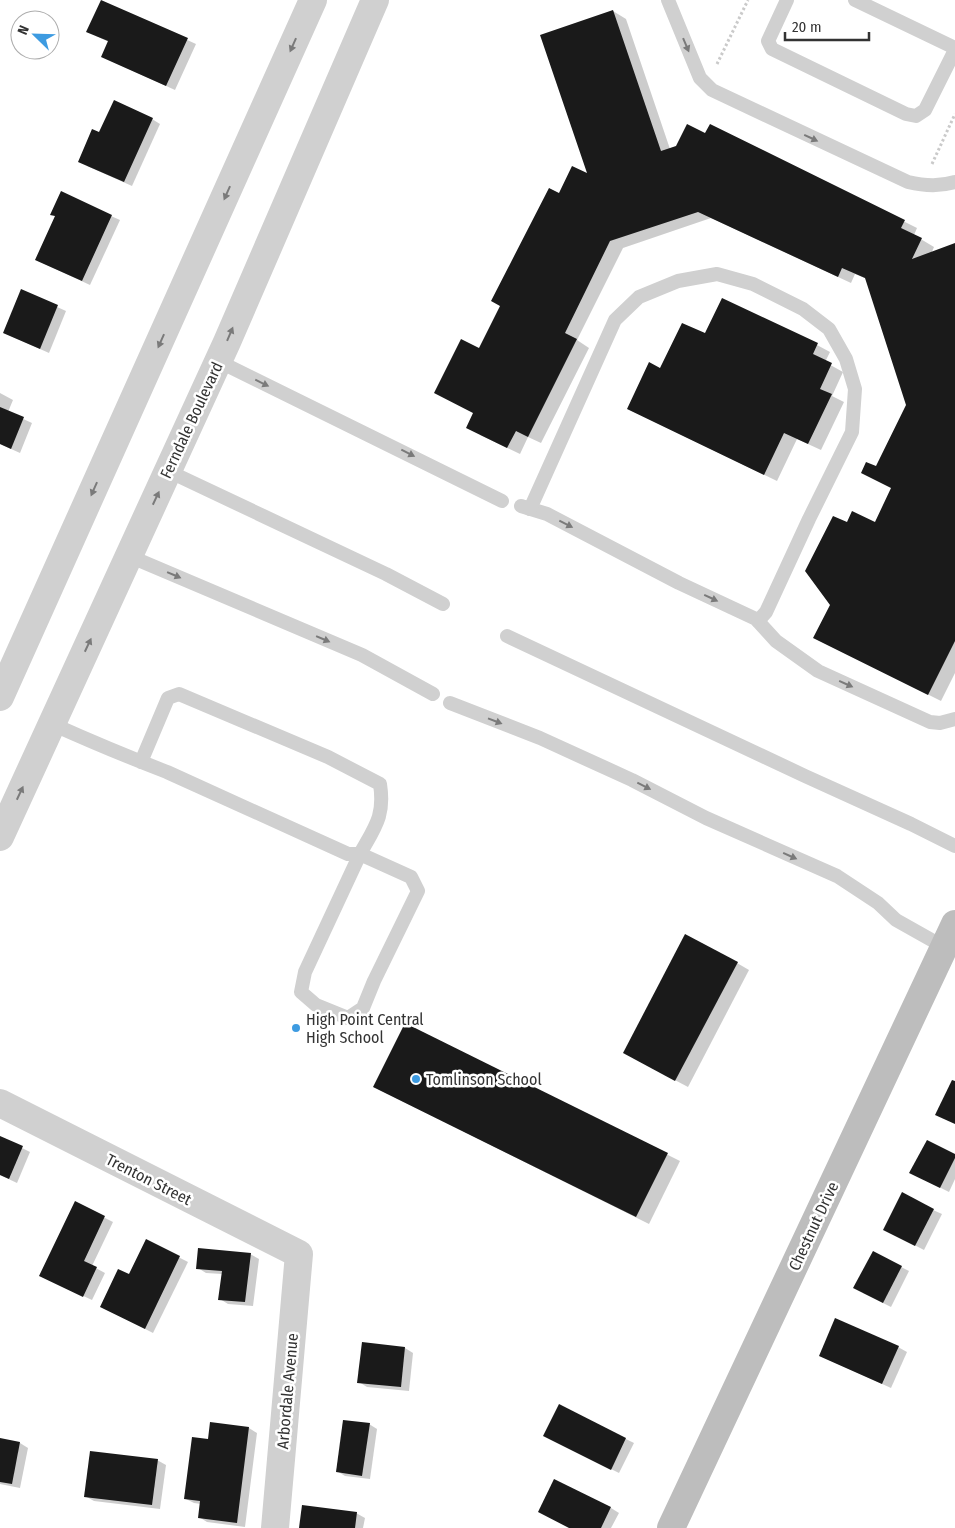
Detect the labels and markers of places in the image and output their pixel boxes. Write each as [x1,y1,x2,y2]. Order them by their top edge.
place label: High Point Central High School [306,1010,424,1047]
marker: High Point Central High School [290,1022,302,1034]
place label: Tomlinson School [426,1070,542,1089]
marker: Tomlinson School [410,1073,422,1085]

